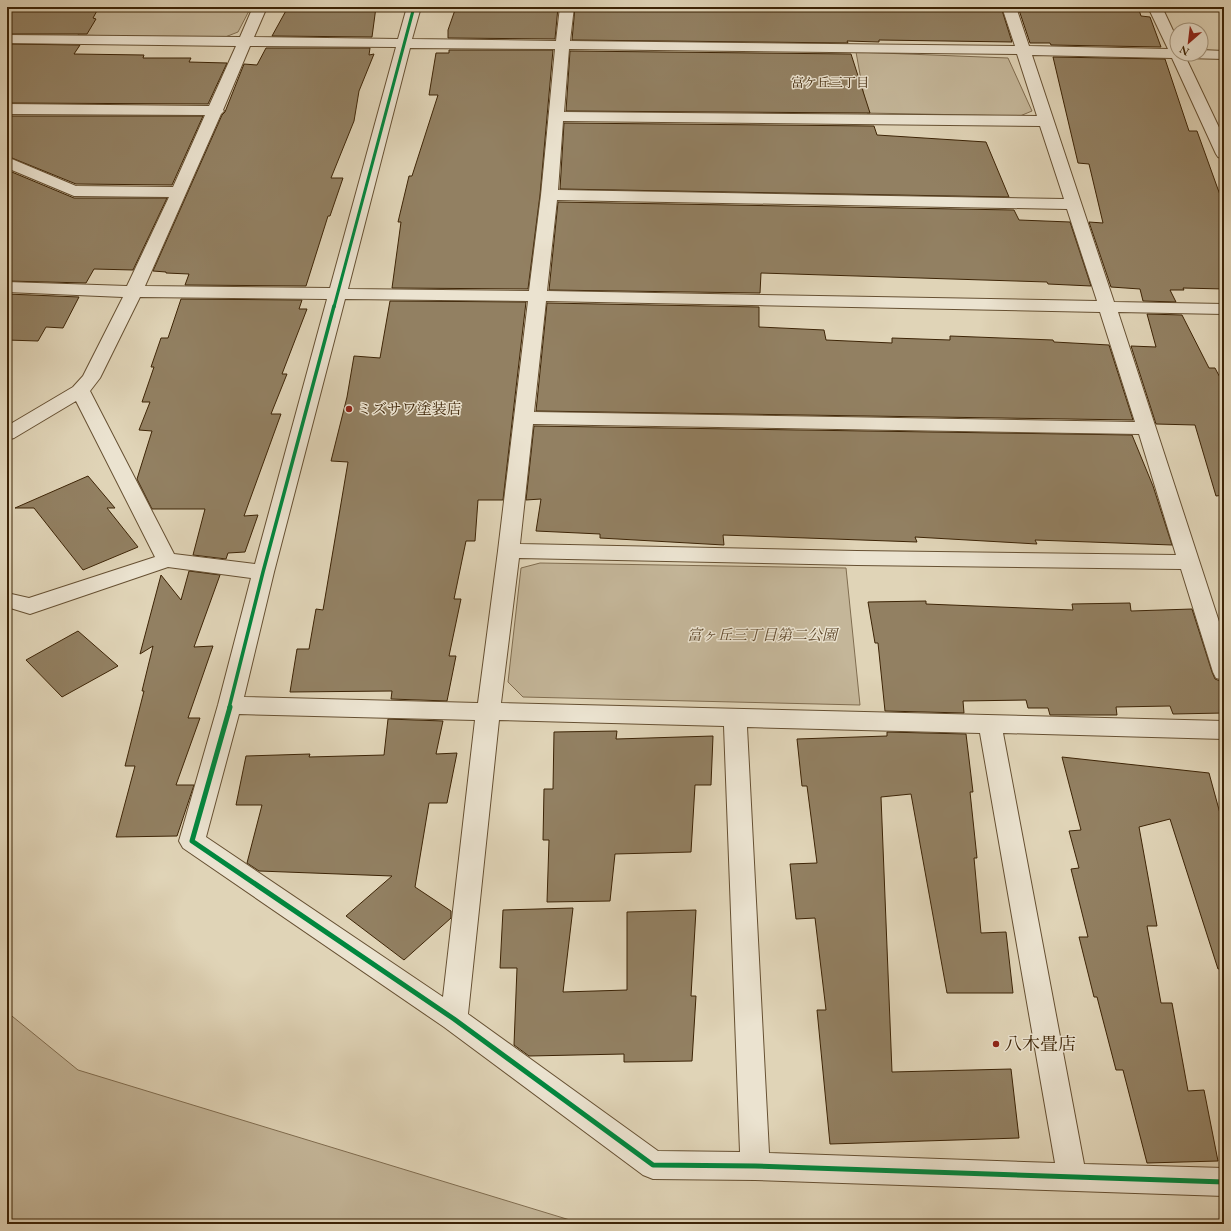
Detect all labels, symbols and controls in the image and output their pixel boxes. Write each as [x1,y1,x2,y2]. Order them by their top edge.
north arrow [1169,22,1209,62]
text: N [1177,43,1192,59]
district label: 富ケ丘三丁目 [791,74,869,91]
place label: ミズサワ塗装店 [357,399,462,418]
marker: ミズサワ塗装店 [344,404,354,414]
park label: 富ヶ丘三丁目第二公園 [687,625,840,644]
place label: 八木畳店 [1004,1032,1076,1055]
marker: 八木畳店 [991,1039,1001,1049]

